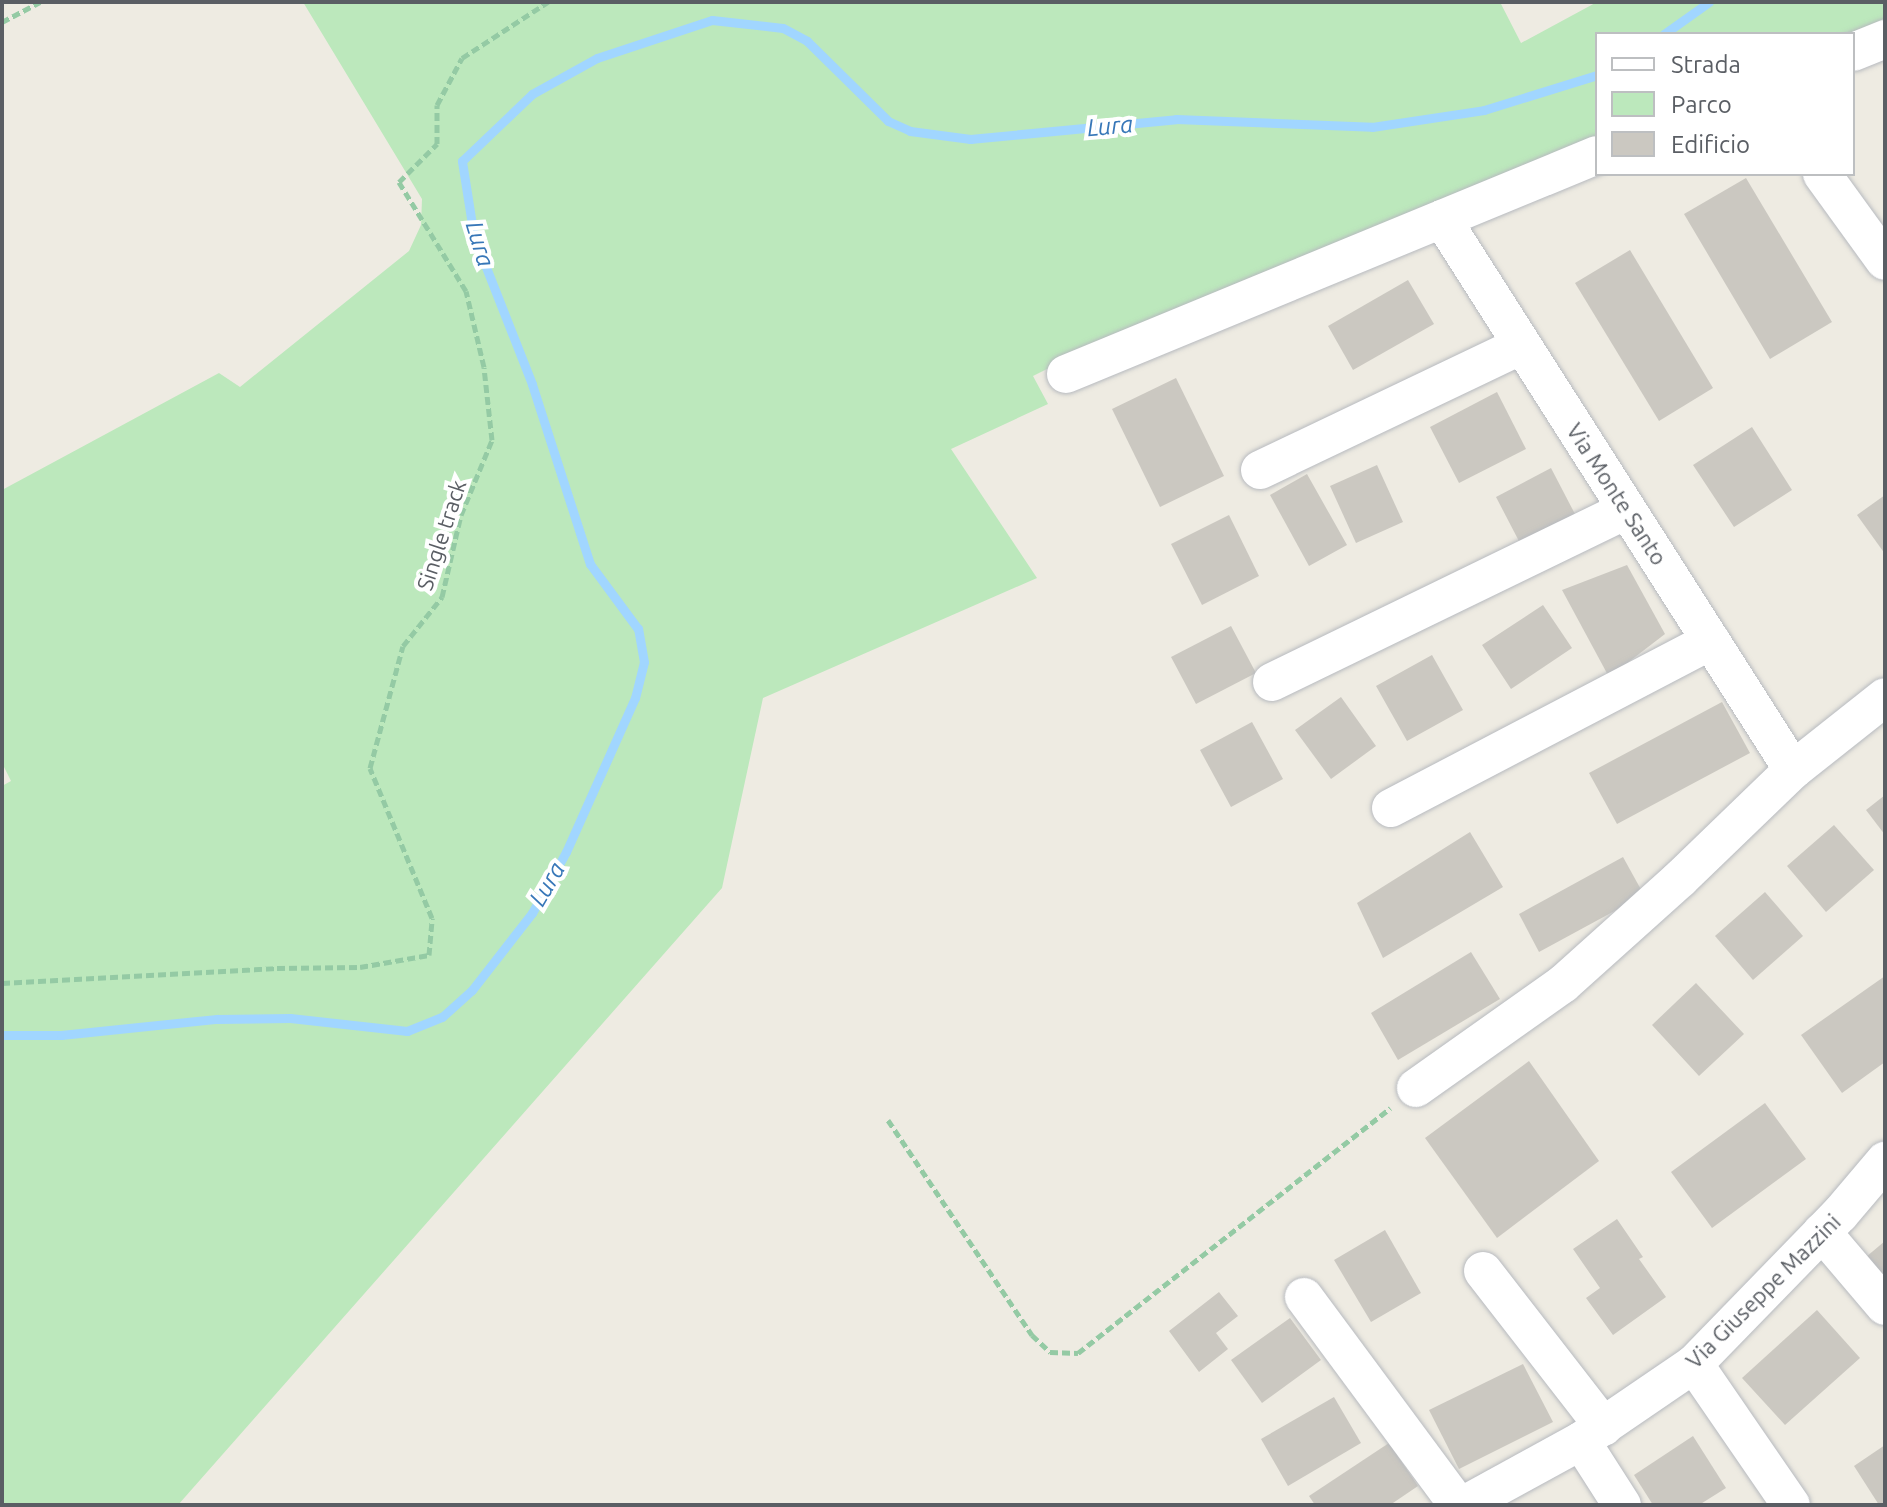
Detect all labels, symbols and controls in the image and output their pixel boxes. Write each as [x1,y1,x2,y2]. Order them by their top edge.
legend [1595,32,1855,176]
text: Strada [1671,51,1741,78]
text: Parco [1671,91,1732,118]
water label: Lura [1086,110,1134,142]
text: Edificio [1671,131,1750,158]
water label: Lura [459,218,501,270]
street label: Via Monte Santo [1561,418,1673,570]
street label: Single track [411,476,471,594]
water label: Lura [523,857,571,911]
street label: Via Giuseppe Mazzini [1680,1208,1846,1374]

